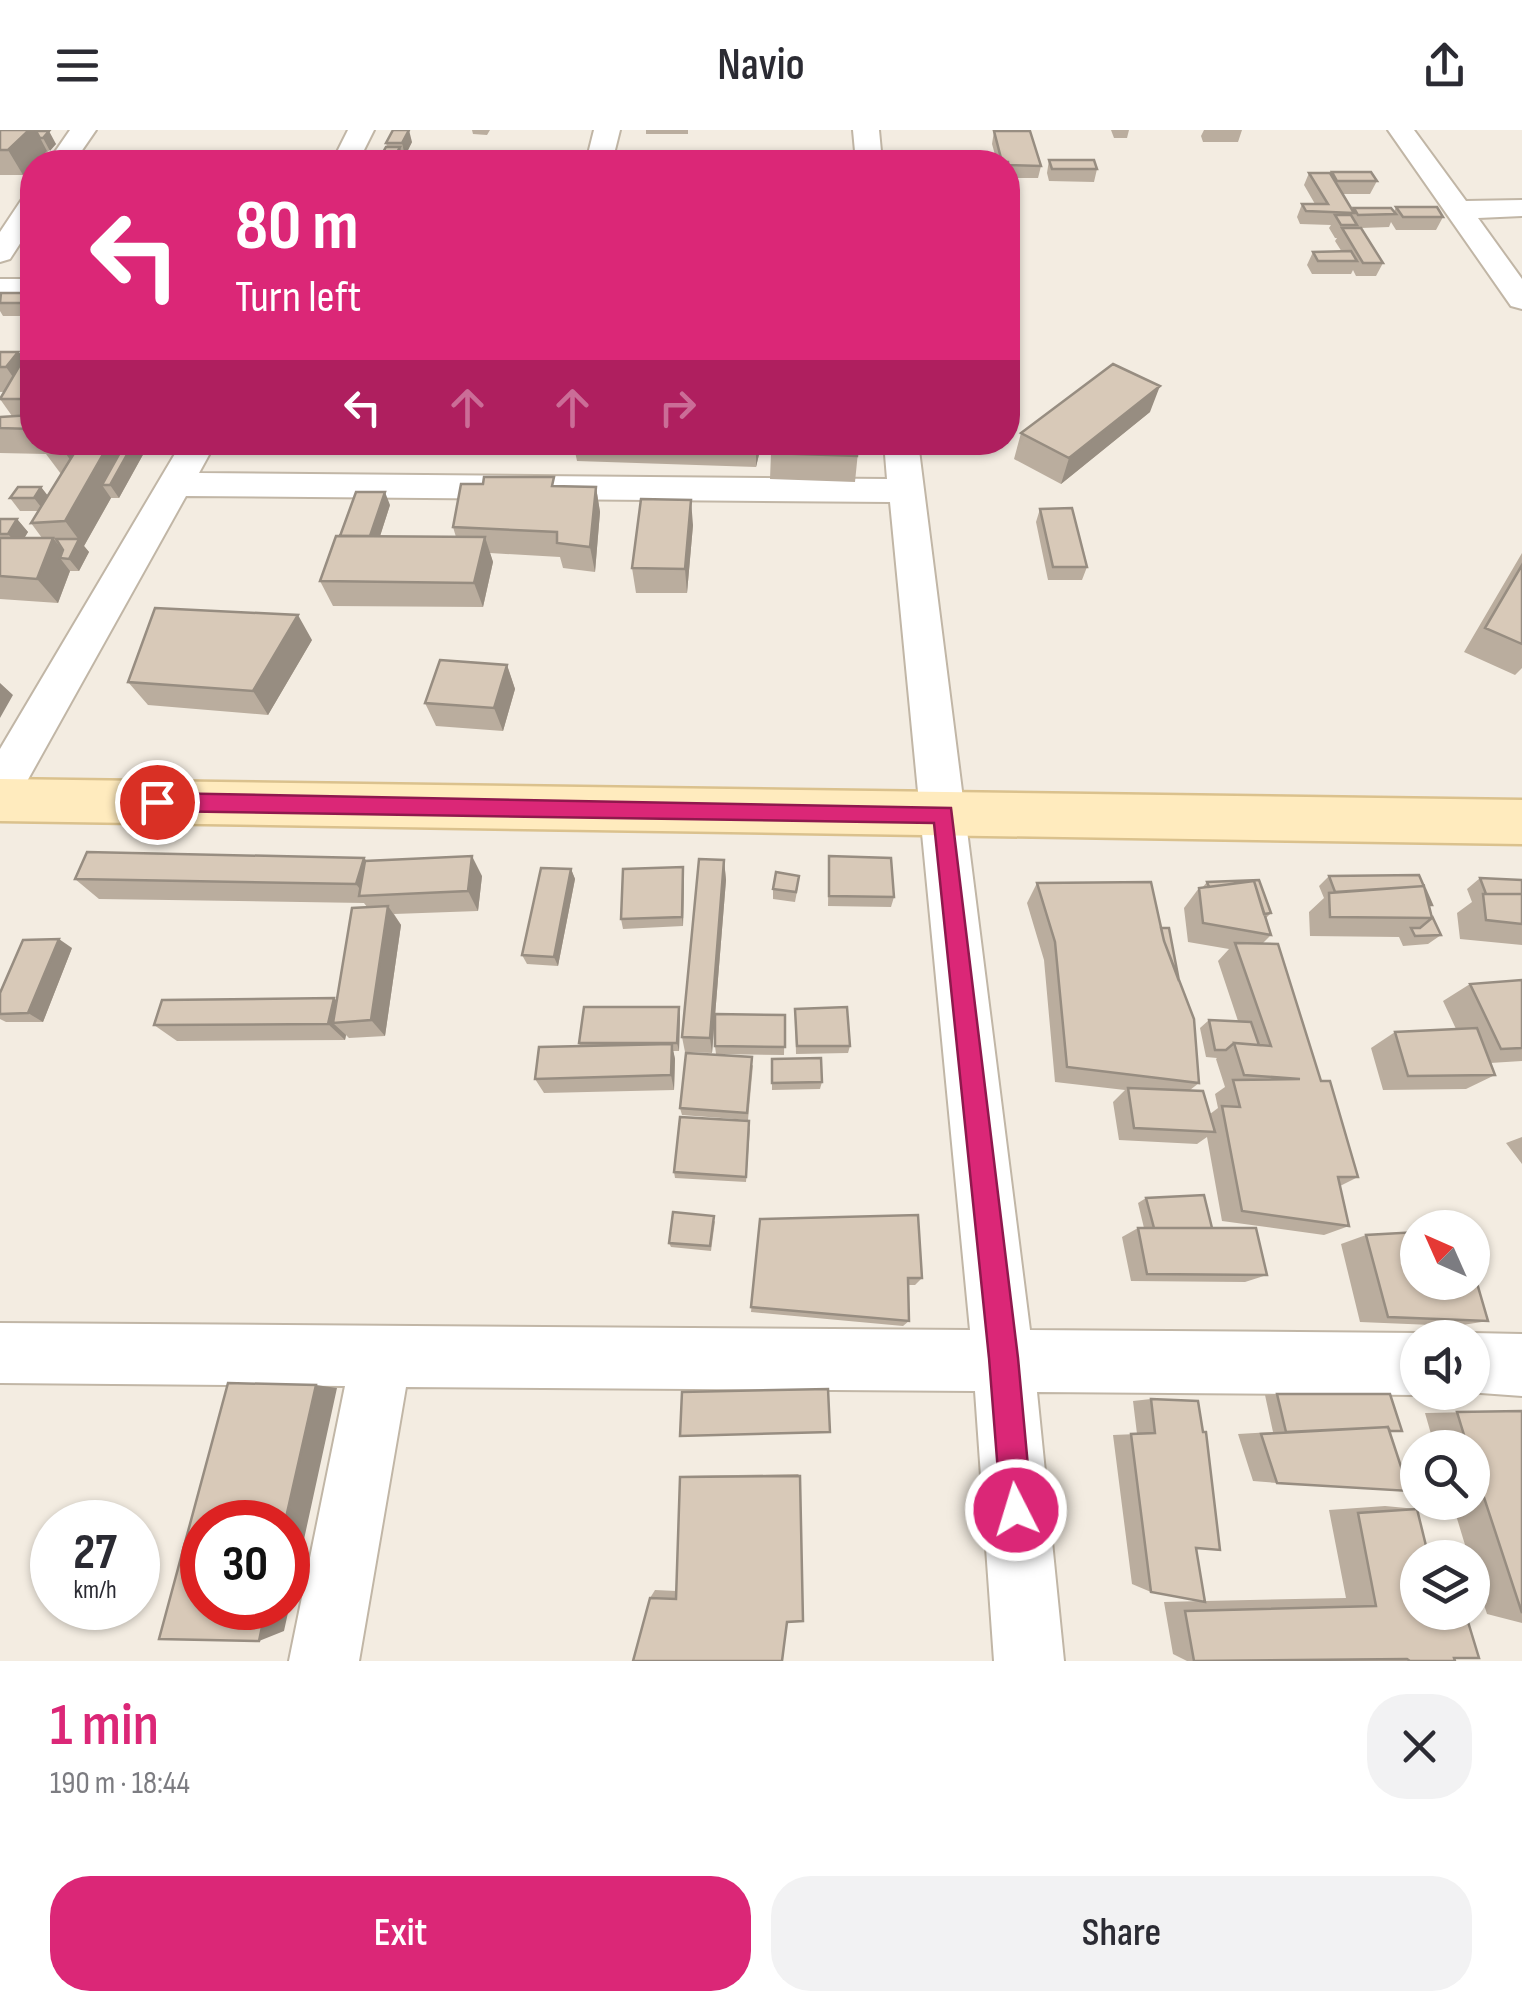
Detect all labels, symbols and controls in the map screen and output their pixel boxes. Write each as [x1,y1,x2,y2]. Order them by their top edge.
icon: menu [50,38,105,93]
text: Navio [717,38,805,93]
icon: share [1417,38,1472,93]
text: 80 m [235,185,359,269]
icon: left [70,190,200,320]
text: Turn left [235,270,361,325]
icon: left [335,380,390,435]
icon: ahead [440,380,495,435]
icon: ahead [545,380,600,435]
icon: right [650,380,705,435]
pin [115,760,200,845]
icon: arrive [130,775,185,830]
north arrow [1400,1210,1490,1300]
map controls [1400,1210,1490,1630]
button: sound [1400,1320,1490,1410]
button: search [1400,1430,1490,1520]
position arrow [964,1458,1068,1562]
speed limit sign: 30 [180,1500,310,1630]
text: 27 [73,1523,117,1583]
button: layers [1400,1540,1490,1630]
text: km/h [73,1575,117,1606]
text: 1 min [50,1690,159,1762]
button: close [1367,1694,1472,1799]
text: 190 m · 18:44 [50,1764,190,1803]
button: Exit [50,1876,751,1991]
button: Share [771,1876,1472,1991]

